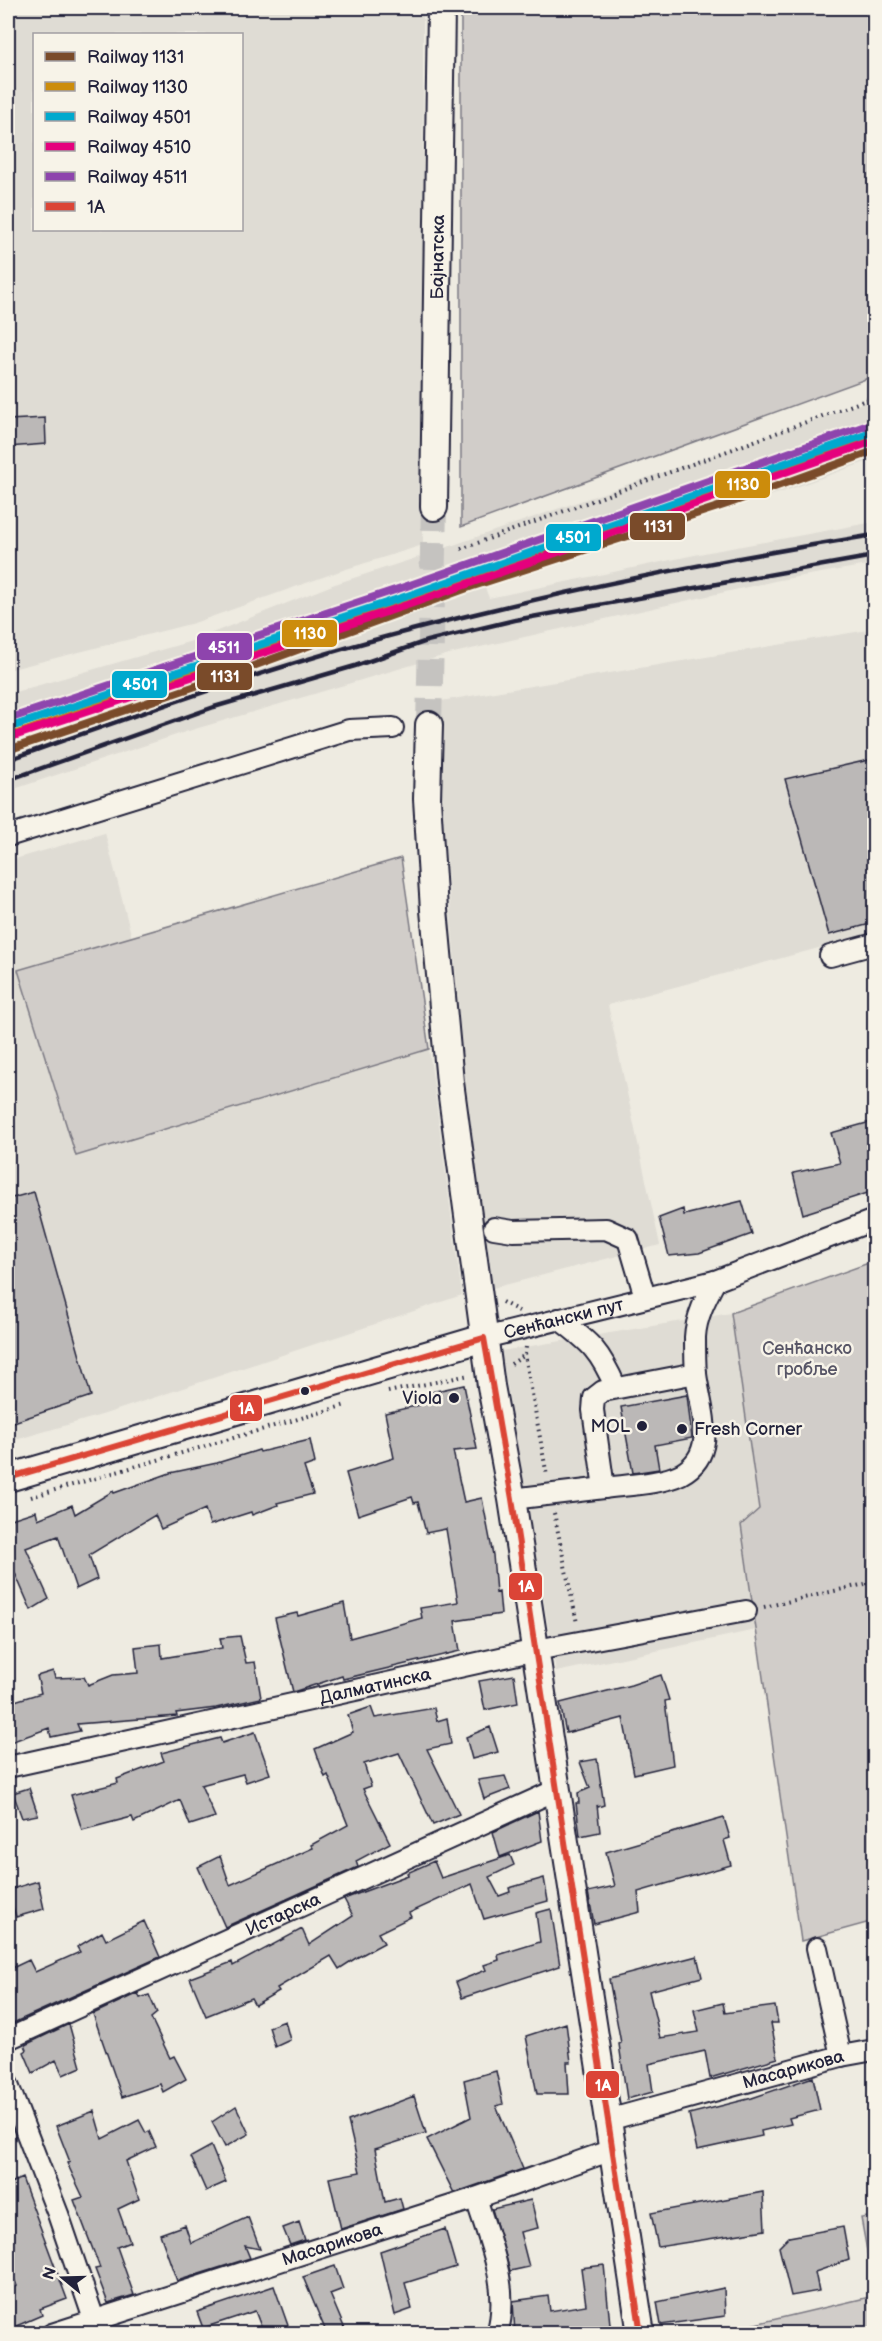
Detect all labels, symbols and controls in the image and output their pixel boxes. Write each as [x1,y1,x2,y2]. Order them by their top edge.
legend [33,33,243,231]
text: Railway 1131 [87,47,184,68]
text: Railway 1130 [87,77,188,98]
text: Railway 4501 [87,107,191,128]
text: Railway 4510 [87,137,191,158]
text: Railway 4511 [87,167,187,188]
text: 1A [87,197,105,218]
street label: Бајнатска [427,214,449,300]
line badge: 1130 [714,470,771,499]
text: 1130 [727,476,759,495]
line badge: 1131 [629,512,686,541]
text: 1131 [643,518,673,537]
line badge: 4501 [545,523,602,552]
text: 4501 [555,529,591,548]
line badge: 1130 [281,619,338,648]
text: 1130 [294,625,326,644]
line badge: 4511 [196,632,253,661]
text: 4511 [208,639,240,658]
line badge: 1131 [196,662,253,691]
text: 1131 [210,668,240,687]
line badge: 4501 [111,670,168,699]
text: 4501 [122,676,158,695]
street label: Сенћански пут [502,1294,626,1344]
park label: Сенћанско гробље [762,1338,852,1380]
unlabelled marker [299,1385,311,1397]
place label: Viola [402,1388,442,1409]
marker: Viola [447,1391,461,1405]
line badge: 1A [229,1394,263,1422]
text: 1A [238,1400,254,1419]
place label: MOL [590,1416,631,1437]
marker: MOL [635,1419,649,1433]
place label: Fresh Corner [694,1419,803,1440]
marker: Fresh Corner [675,1422,689,1436]
line badge: 1A [508,1572,543,1601]
text: 1A [518,1578,534,1597]
street label: Далматинска [318,1664,433,1709]
street label: Истарска [243,1888,324,1941]
street label: Масарикова [740,2046,847,2094]
line badge: 1A [585,2070,620,2099]
text: 1A [595,2077,611,2096]
street label: Масарикова [279,2219,385,2271]
north arrow [33,2248,93,2308]
text: N [39,2265,61,2282]

